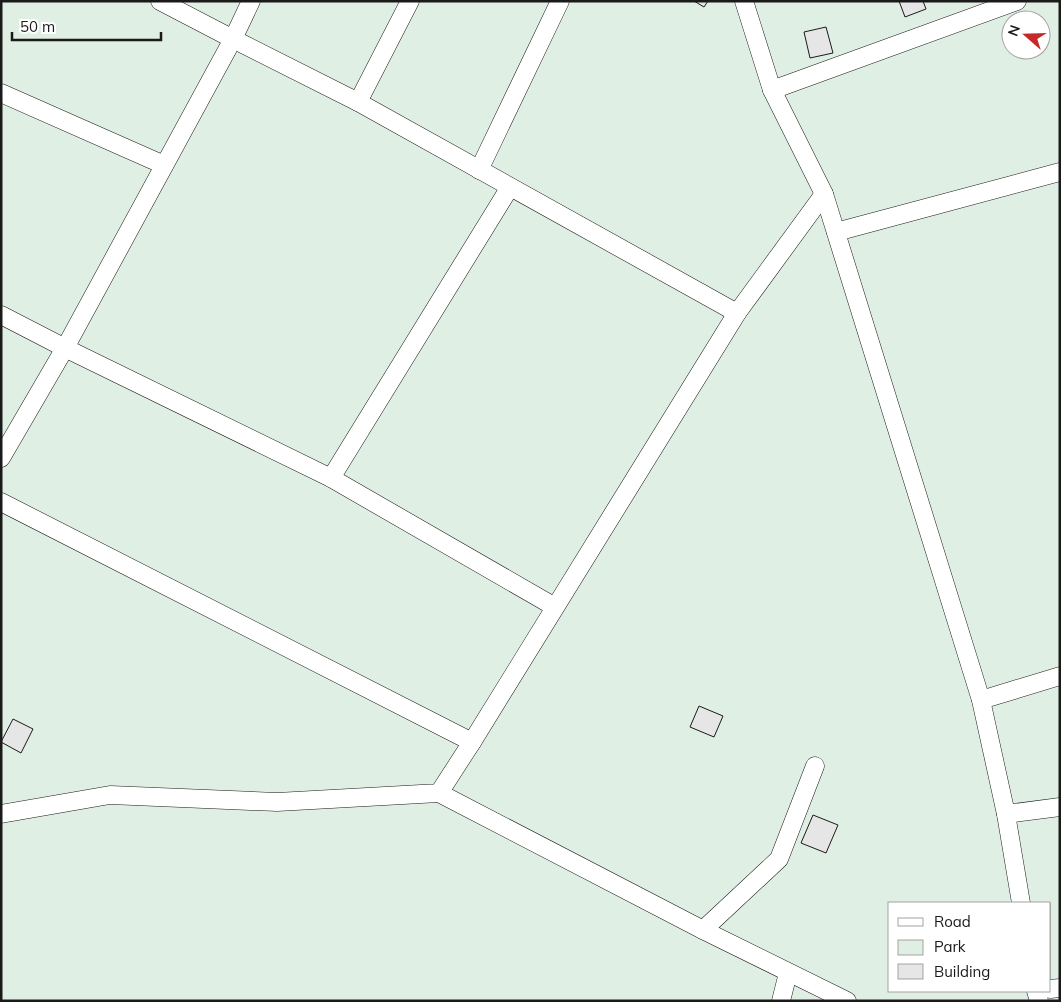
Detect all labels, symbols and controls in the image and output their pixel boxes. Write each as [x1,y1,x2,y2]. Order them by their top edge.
scale bar [12,10,161,42]
north arrow [1001,10,1051,60]
text: 50 m [20,17,55,36]
text: N [1004,23,1024,39]
legend [888,902,1051,992]
text: Road [934,912,971,931]
text: Park [934,937,966,956]
text: Building [934,962,990,981]

